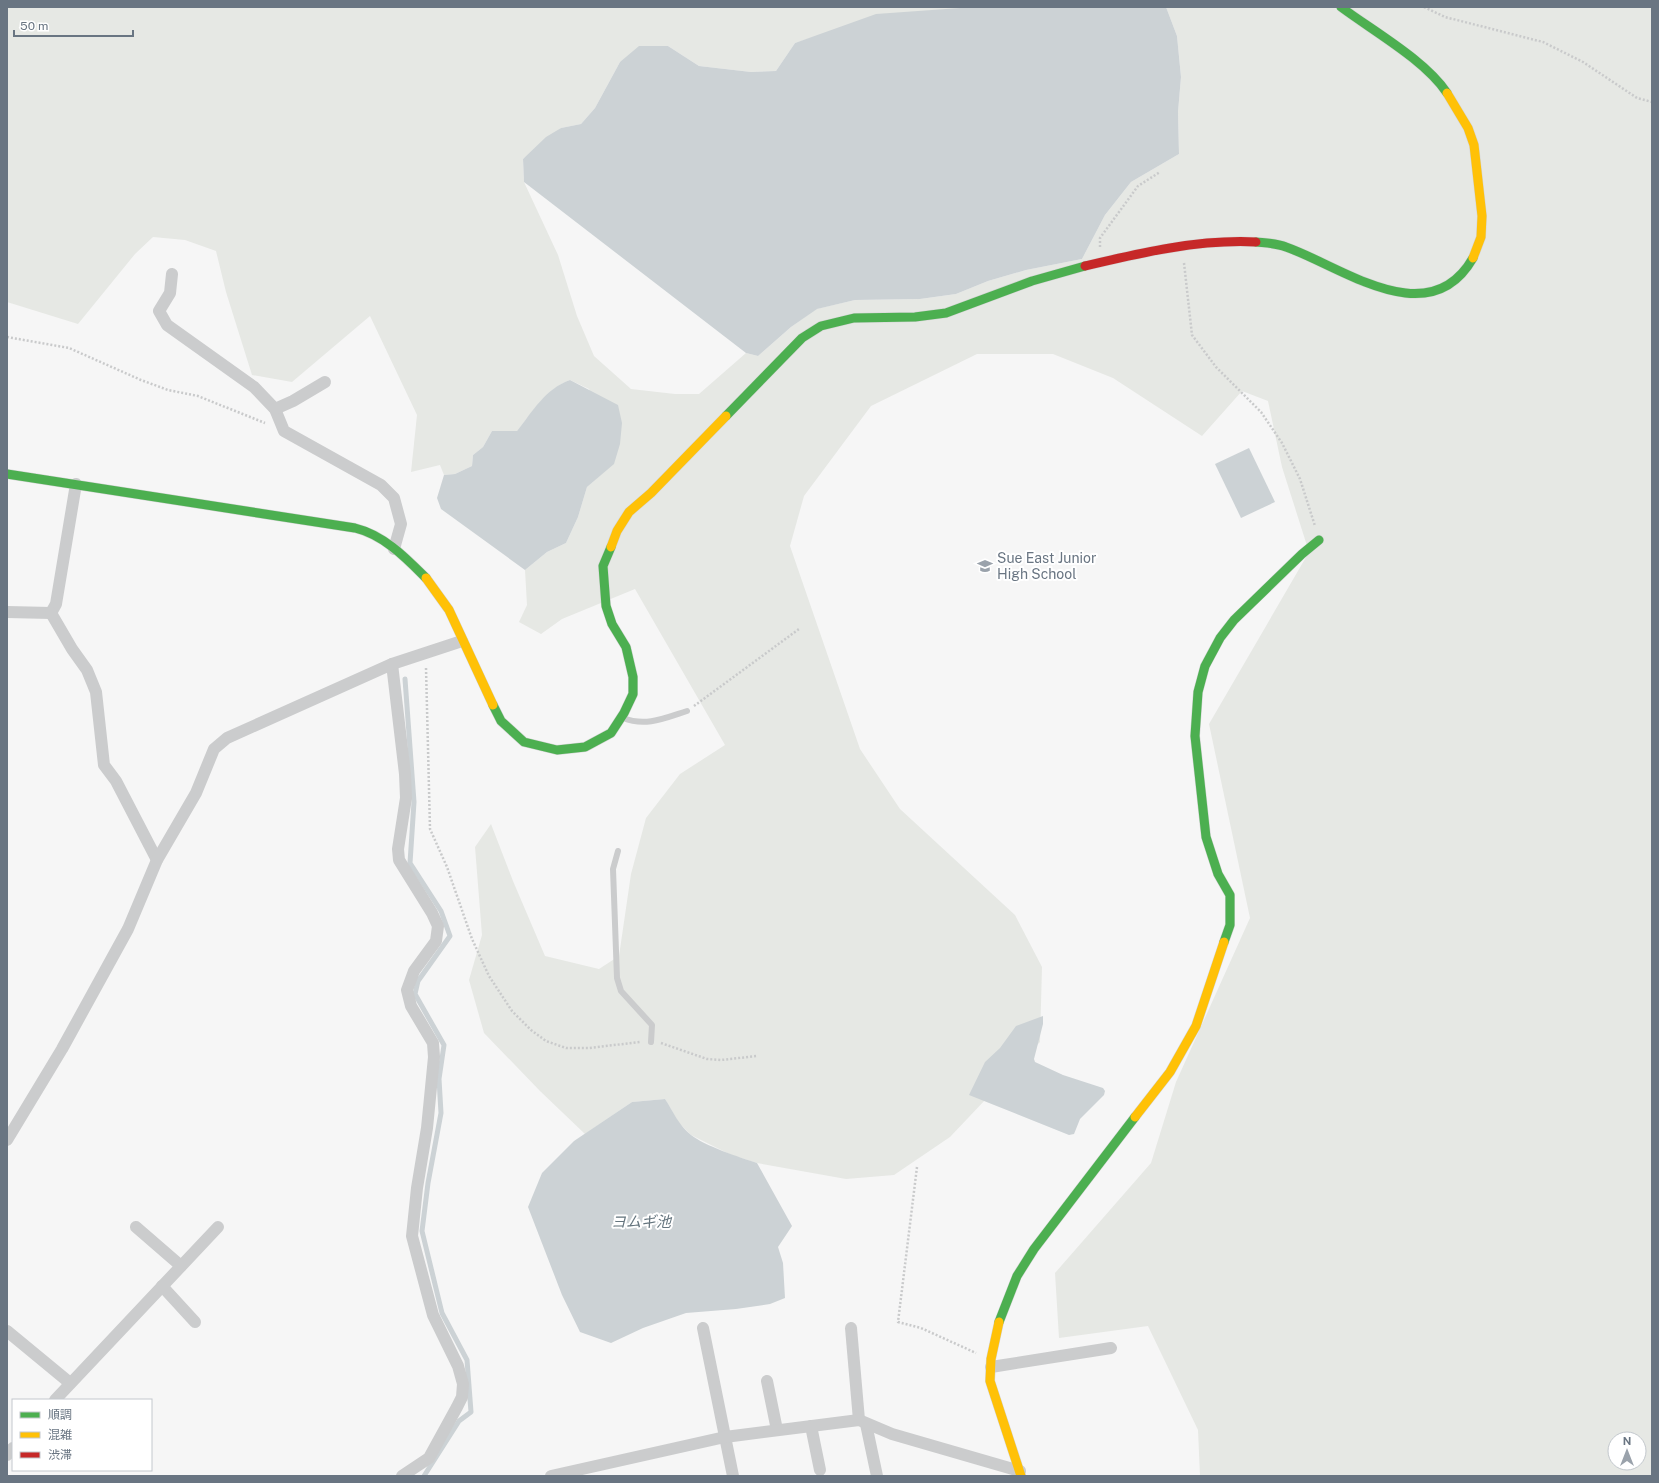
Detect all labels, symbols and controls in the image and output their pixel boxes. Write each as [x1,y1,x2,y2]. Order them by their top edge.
scale bar [14,12,133,38]
text: 50 m [20,19,48,33]
place label: Sue East Junior High School [997,550,1096,582]
school or university icon: Sue East Junior High School [976,557,994,575]
water label: ヨムギ池 [611,1213,673,1230]
legend [12,1399,152,1471]
text: 順調 [48,1408,72,1422]
text: 混雑 [48,1428,72,1442]
north arrow [1607,1431,1647,1471]
text: N [1623,1435,1631,1447]
text: 渋滞 [48,1448,72,1462]

